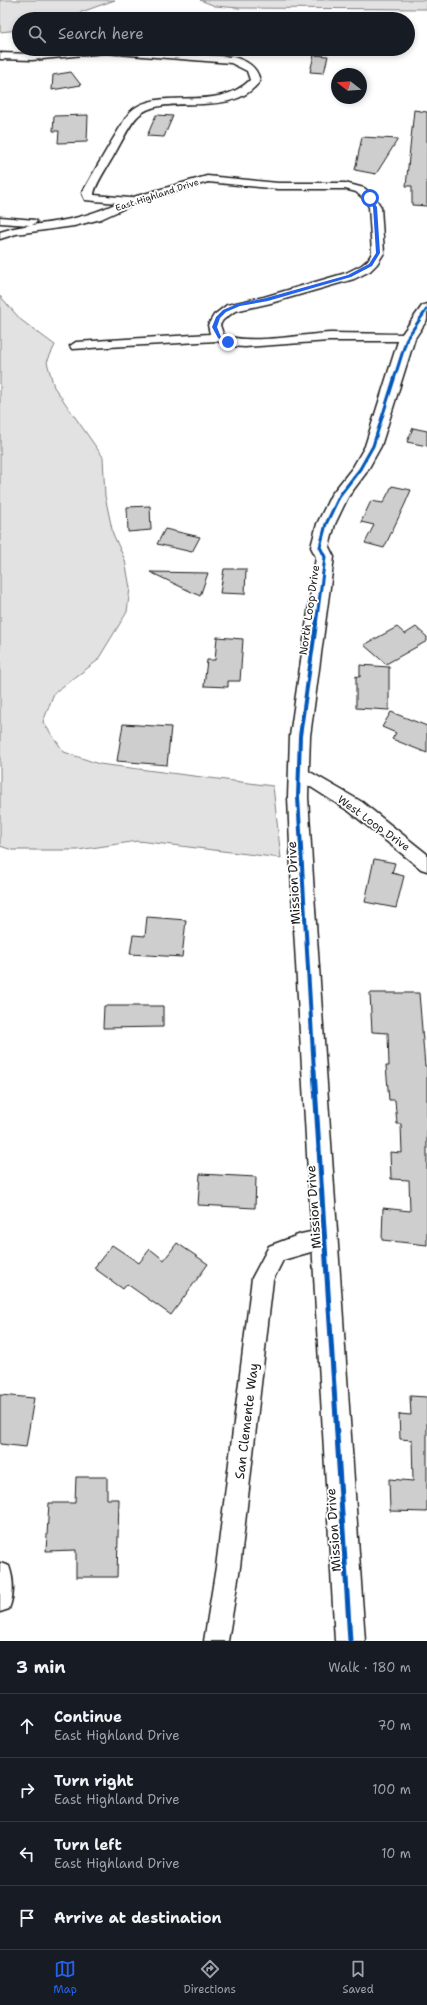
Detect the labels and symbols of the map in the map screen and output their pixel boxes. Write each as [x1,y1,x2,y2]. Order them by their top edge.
north arrow [331,68,367,104]
street label: East Highland Drive [114,176,200,214]
route start [361,189,379,207]
route end [219,333,237,351]
street label: North Loop Drive [296,564,323,656]
street label: West Loop Drive [334,792,413,855]
street label: Mission Drive [283,841,304,925]
street label: Mission Drive [302,1165,325,1249]
street label: San Clemente Way [231,1362,262,1480]
street label: Mission Drive [322,1488,345,1572]

